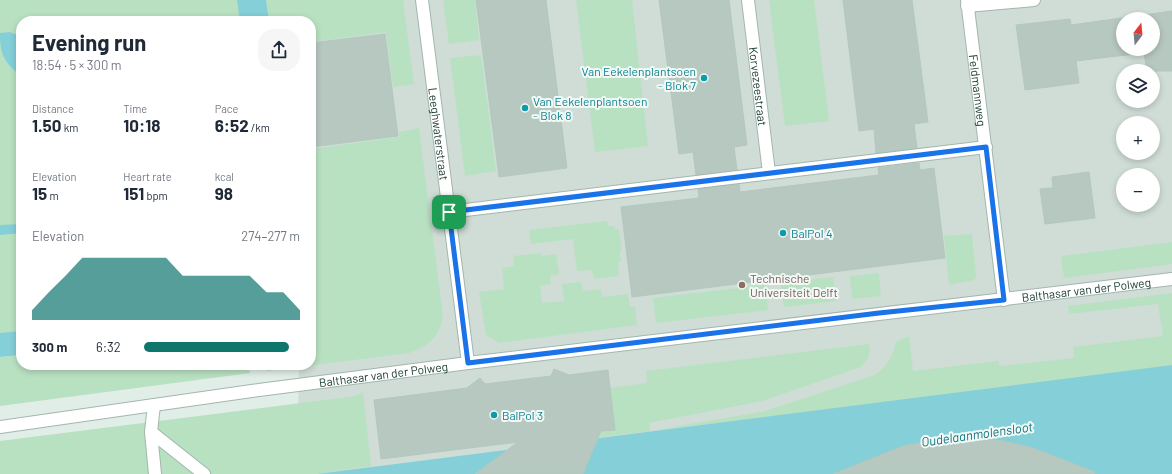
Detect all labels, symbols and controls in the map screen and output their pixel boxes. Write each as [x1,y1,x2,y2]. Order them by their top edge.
north arrow [1116,12,1160,56]
map controls [1116,12,1160,212]
text: Evening run [32,29,146,55]
button: share [258,29,300,71]
street label: Korvezeestraat [747,46,770,127]
street label: Feldmannweg [967,54,990,127]
text: 18:54 · 5 × 300 m [32,57,122,73]
place label: Van Eekelenplantsoen - Blok 7 [582,64,696,92]
button: layers [1116,64,1160,108]
marker: Van Eekelenplantsoen - Blok 7 [699,73,709,83]
street label: Leeghwaterstraat [426,87,452,181]
place label: Van Eekelenplantsoen - Blok 8 [533,94,647,122]
text: Distance [32,102,74,115]
text: Time [123,102,147,115]
text: Pace [215,102,238,115]
marker: Van Eekelenplantsoen - Blok 8 [520,103,530,113]
text: 1.50 [32,115,61,135]
text: 10:18 [123,115,160,135]
text: 6:52 [215,115,249,135]
button: + [1116,116,1160,160]
text: km [61,121,78,134]
text: /km [249,121,270,134]
button: − [1116,168,1160,212]
text: Elevation [32,170,76,183]
text: Heart rate [123,170,172,183]
text: kcal [215,170,234,183]
text: 15 [32,183,47,203]
text: 151 [123,183,144,203]
text: 98 [215,183,233,203]
text: m [47,189,59,202]
text: bpm [144,189,168,202]
pin [432,195,466,229]
icon: arrive [438,201,460,223]
place label: BalPol 4 [791,226,833,240]
text: Elevation [32,228,84,244]
text: 274–277 m [241,228,300,244]
marker: BalPol 4 [778,228,788,238]
place label: Technische Universiteit Delft [750,271,838,299]
street label: Balthasar van der Polweg [1021,275,1152,304]
marker: Technische Universiteit Delft [737,280,747,290]
text: 300 m [32,339,67,355]
text: 6:32 [96,339,121,355]
street label: Balthasar van der Polweg [318,359,449,389]
place label: BalPol 3 [502,408,543,422]
marker: BalPol 3 [489,410,499,420]
water label: Oudelaanmolensloot [920,418,1034,450]

